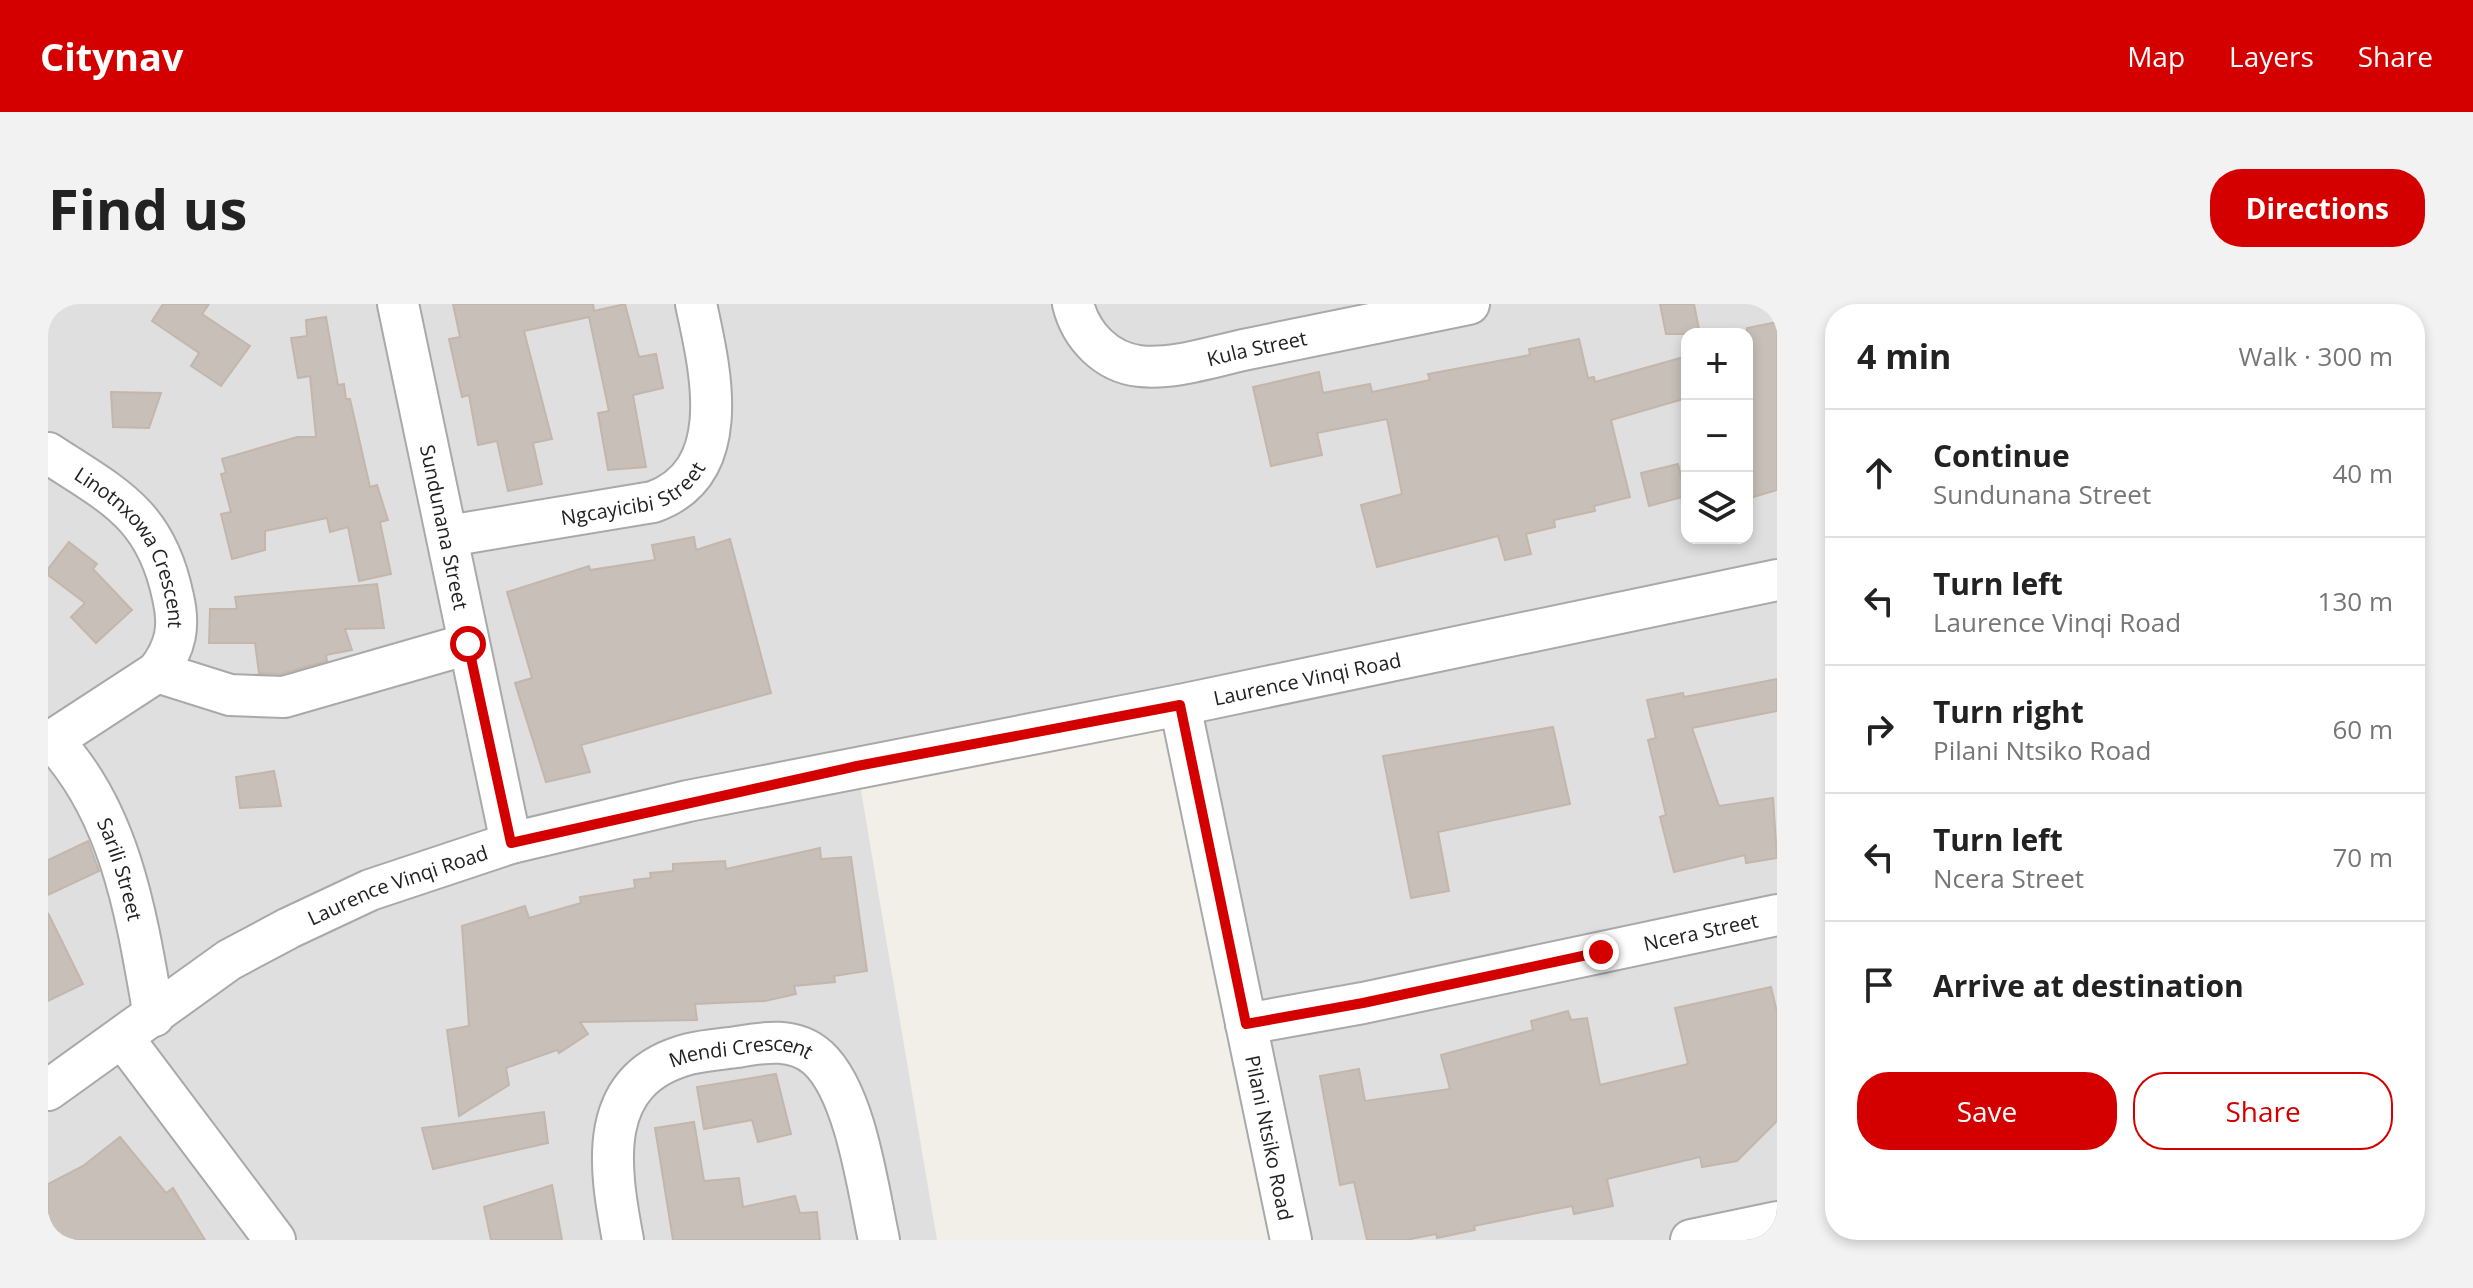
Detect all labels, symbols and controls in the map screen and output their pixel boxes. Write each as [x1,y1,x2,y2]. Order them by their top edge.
text: Citynav [40,30,183,82]
text: Map [2127,37,2185,75]
text: Layers [2229,37,2314,75]
text: Share [2358,37,2433,75]
button: Directions [2210,169,2425,247]
text: Find us [48,170,247,246]
street label: Kula Street [1204,324,1309,372]
map controls [1681,328,1753,544]
button: + [1681,328,1753,400]
text: 4 min [1857,333,1951,379]
text: Walk · 300 m [2239,338,2393,374]
button: − [1681,400,1753,472]
text: Continue [1933,435,2070,476]
street label: Sundunana Street [414,442,475,612]
icon: ahead [1857,451,1901,495]
text: 40 m [2332,455,2393,491]
street label: Ngcayicibi Street [559,457,711,531]
street label: Linotnxowa Crescent [70,460,190,629]
button: layers [1681,472,1753,544]
text: Sundunana Street [1933,476,2151,512]
text: Turn left [1933,563,2063,604]
icon: left [1857,579,1901,623]
text: 130 m [2318,583,2393,619]
text: Laurence Vinqi Road [1933,604,2181,640]
route start [450,626,486,662]
street label: Laurence Vinqi Road [1211,646,1403,711]
text: Turn right [1933,691,2084,732]
icon: right [1857,707,1901,751]
text: 60 m [2332,711,2393,747]
text: Pilani Ntsiko Road [1933,732,2151,768]
street label: Sarili Street [92,813,149,923]
text: Turn left [1933,819,2063,860]
icon: left [1857,835,1901,879]
street label: Laurence Vinqi Road [303,838,491,931]
text: 70 m [2332,839,2393,875]
text: Ncera Street [1933,860,2084,896]
street label: Ncera Street [1641,906,1760,957]
route end [1583,934,1619,970]
icon: arrive [1857,963,1901,1007]
text: Arrive at destination [1933,965,2244,1006]
street label: Mendi Crescent [665,1029,818,1073]
street label: Pilani Ntsiko Road [1239,1053,1300,1223]
button: Save [1857,1072,2117,1150]
button: Share [2133,1072,2393,1150]

